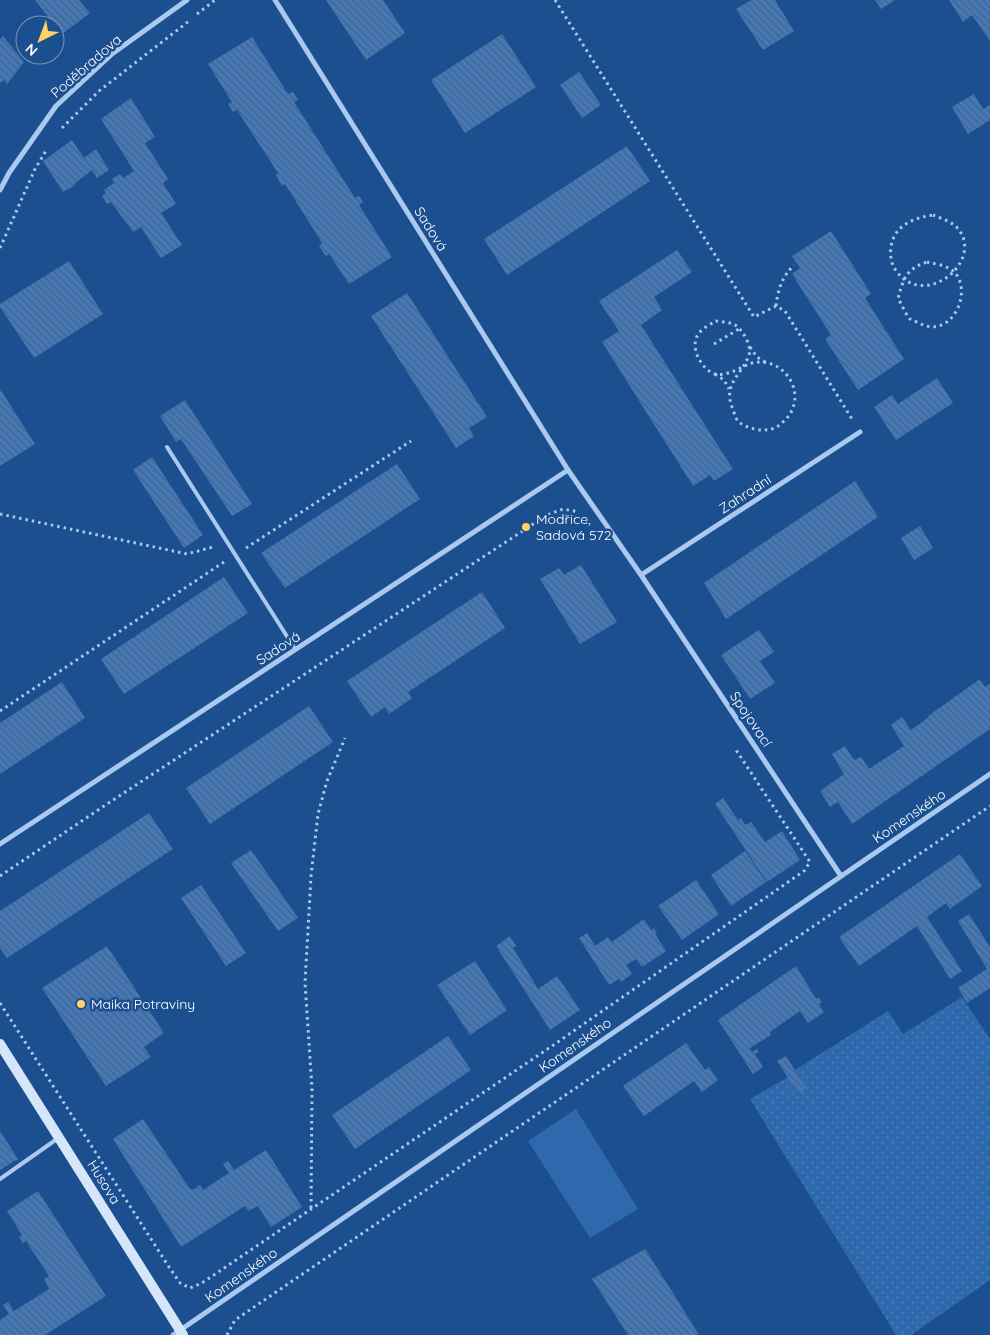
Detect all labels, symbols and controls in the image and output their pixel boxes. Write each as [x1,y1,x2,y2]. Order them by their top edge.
north arrow [15,15,65,65]
street label: Poděbradova [47,30,125,102]
text: N [21,40,41,60]
street label: Sadová [410,203,452,255]
street label: Zahradní [715,470,775,518]
place label: Modřice, Sadová 572 [536,510,612,544]
marker: Modřice, Sadová 572 [520,521,532,533]
street label: Sadová [253,627,303,669]
street label: Spojovací [726,688,776,750]
street label: Komenského [869,785,949,847]
place label: Maika Potraviny [91,995,195,1013]
marker: Maika Potraviny [75,998,87,1010]
street label: Komenského [535,1013,615,1077]
street label: Husova [83,1157,125,1207]
street label: Komenského [201,1243,281,1307]

